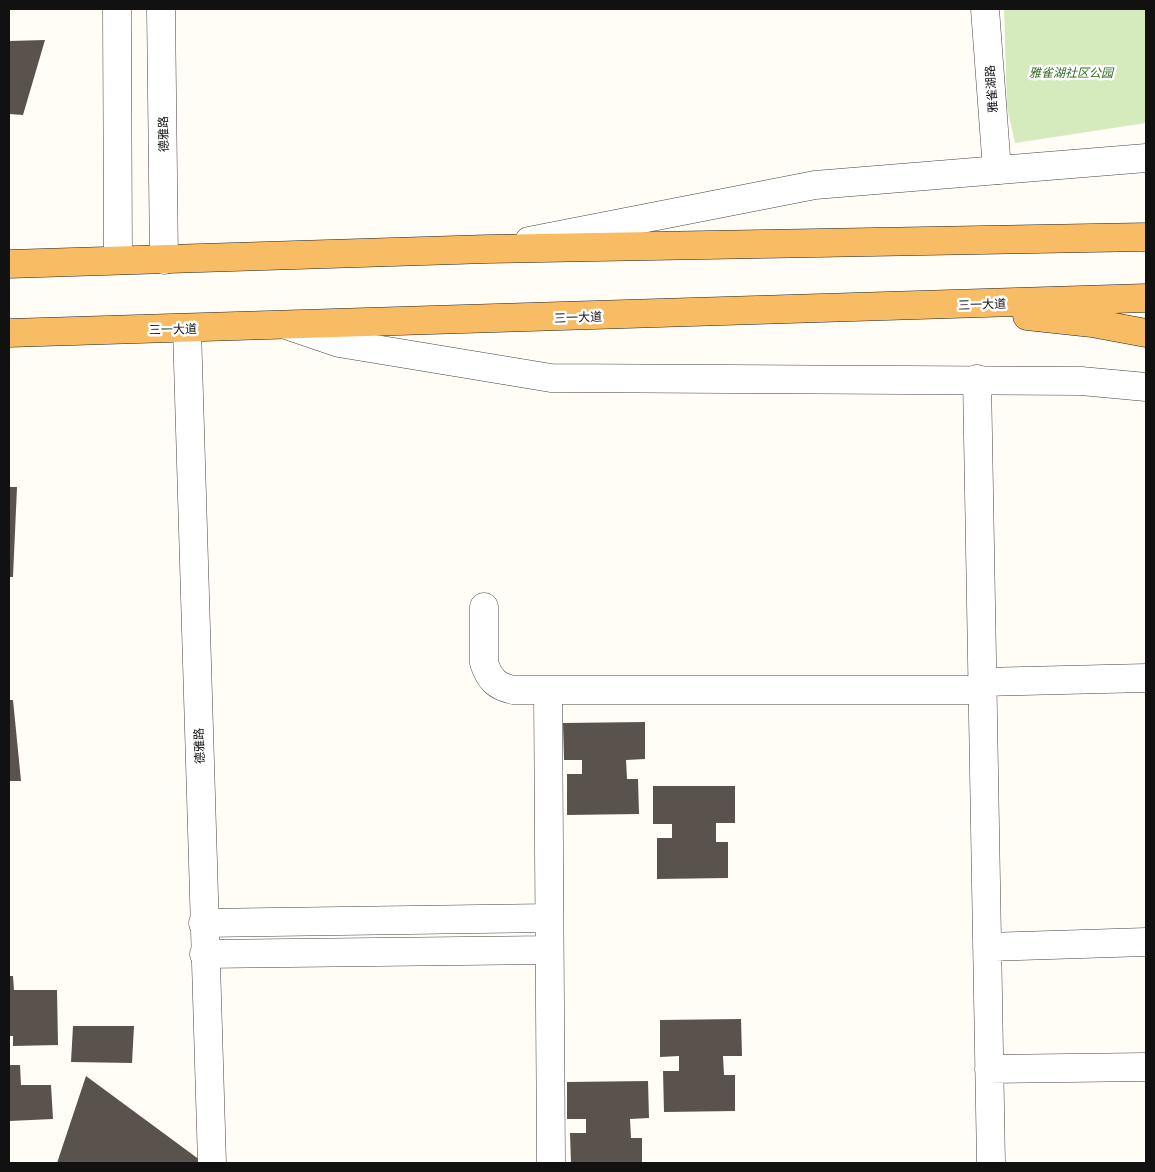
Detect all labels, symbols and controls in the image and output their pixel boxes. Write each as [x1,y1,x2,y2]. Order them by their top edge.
street label: 雅雀湖路 [982,65,1000,113]
park label: 雅雀湖社区公园 [1029,65,1113,79]
street label: 德雅路 [155,116,171,152]
street label: 三一大道 [958,296,1006,312]
street label: 三一大道 [554,309,602,325]
street label: 三一大道 [149,321,197,337]
street label: 德雅路 [191,728,207,764]

